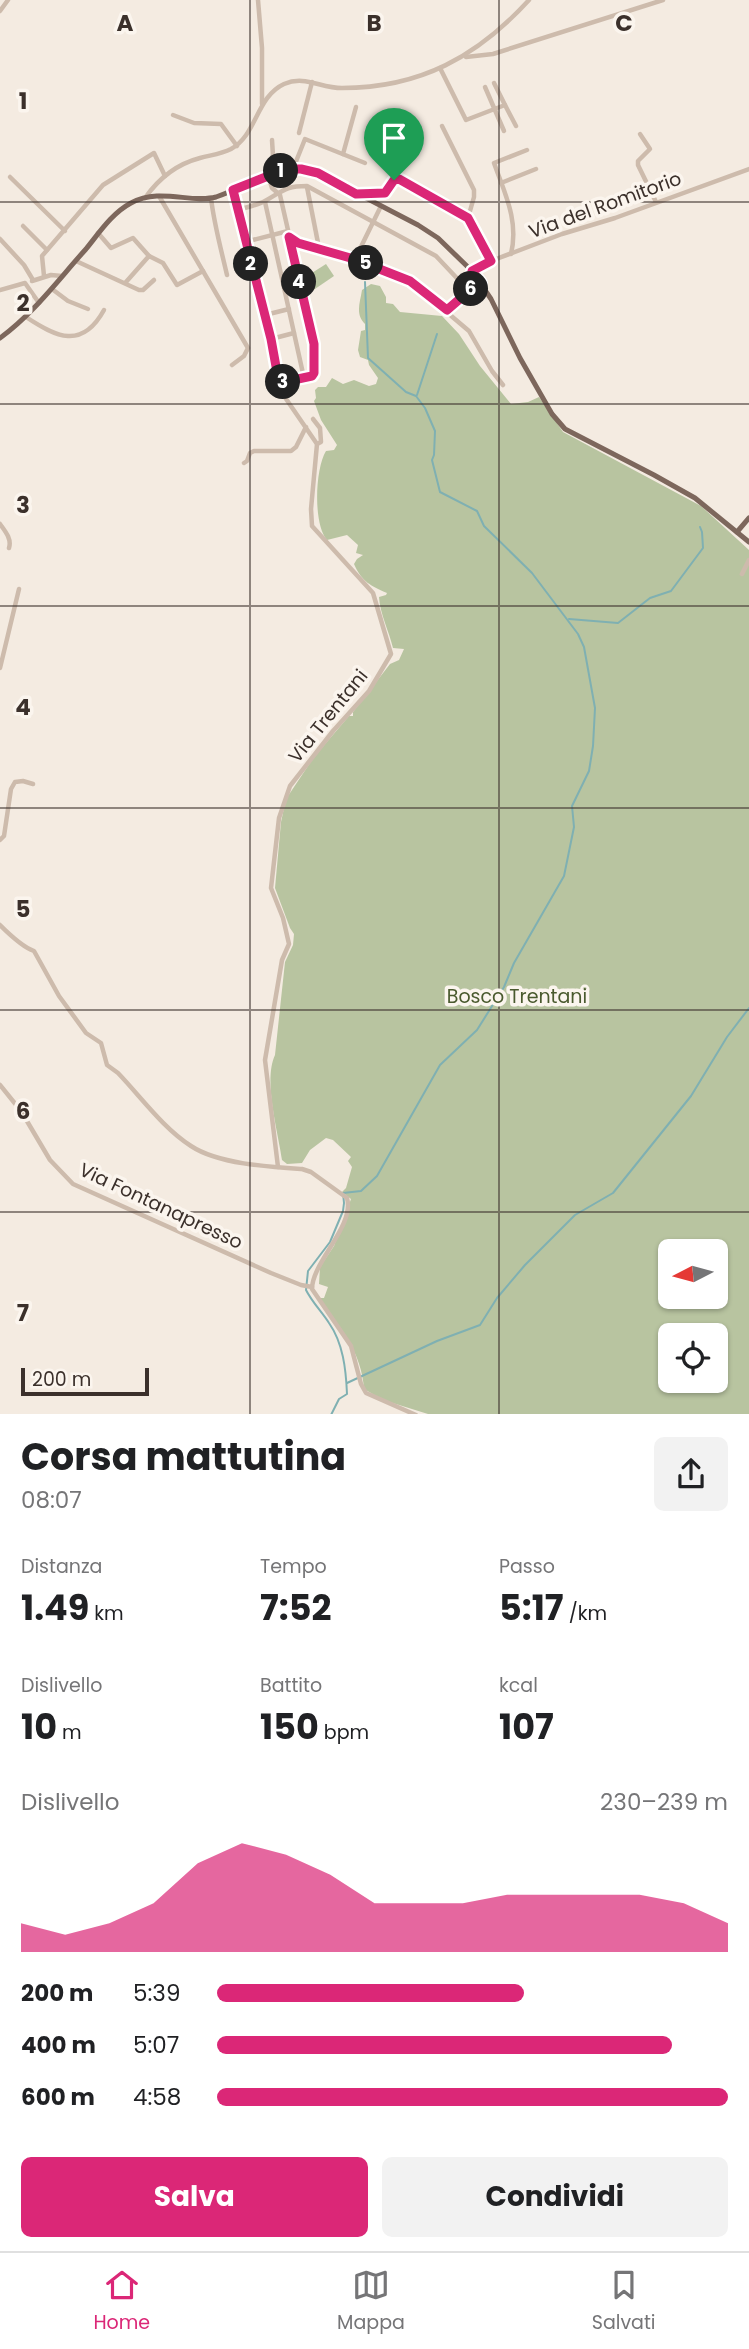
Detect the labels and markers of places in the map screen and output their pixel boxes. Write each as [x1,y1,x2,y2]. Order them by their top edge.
pin [364,108,424,180]
pin: 1 [264,154,298,188]
pin: 2 [233,246,268,282]
pin: 5 [348,246,384,280]
pin: 4 [282,264,316,300]
pin: 6 [454,272,489,306]
pin: 3 [266,364,300,400]

